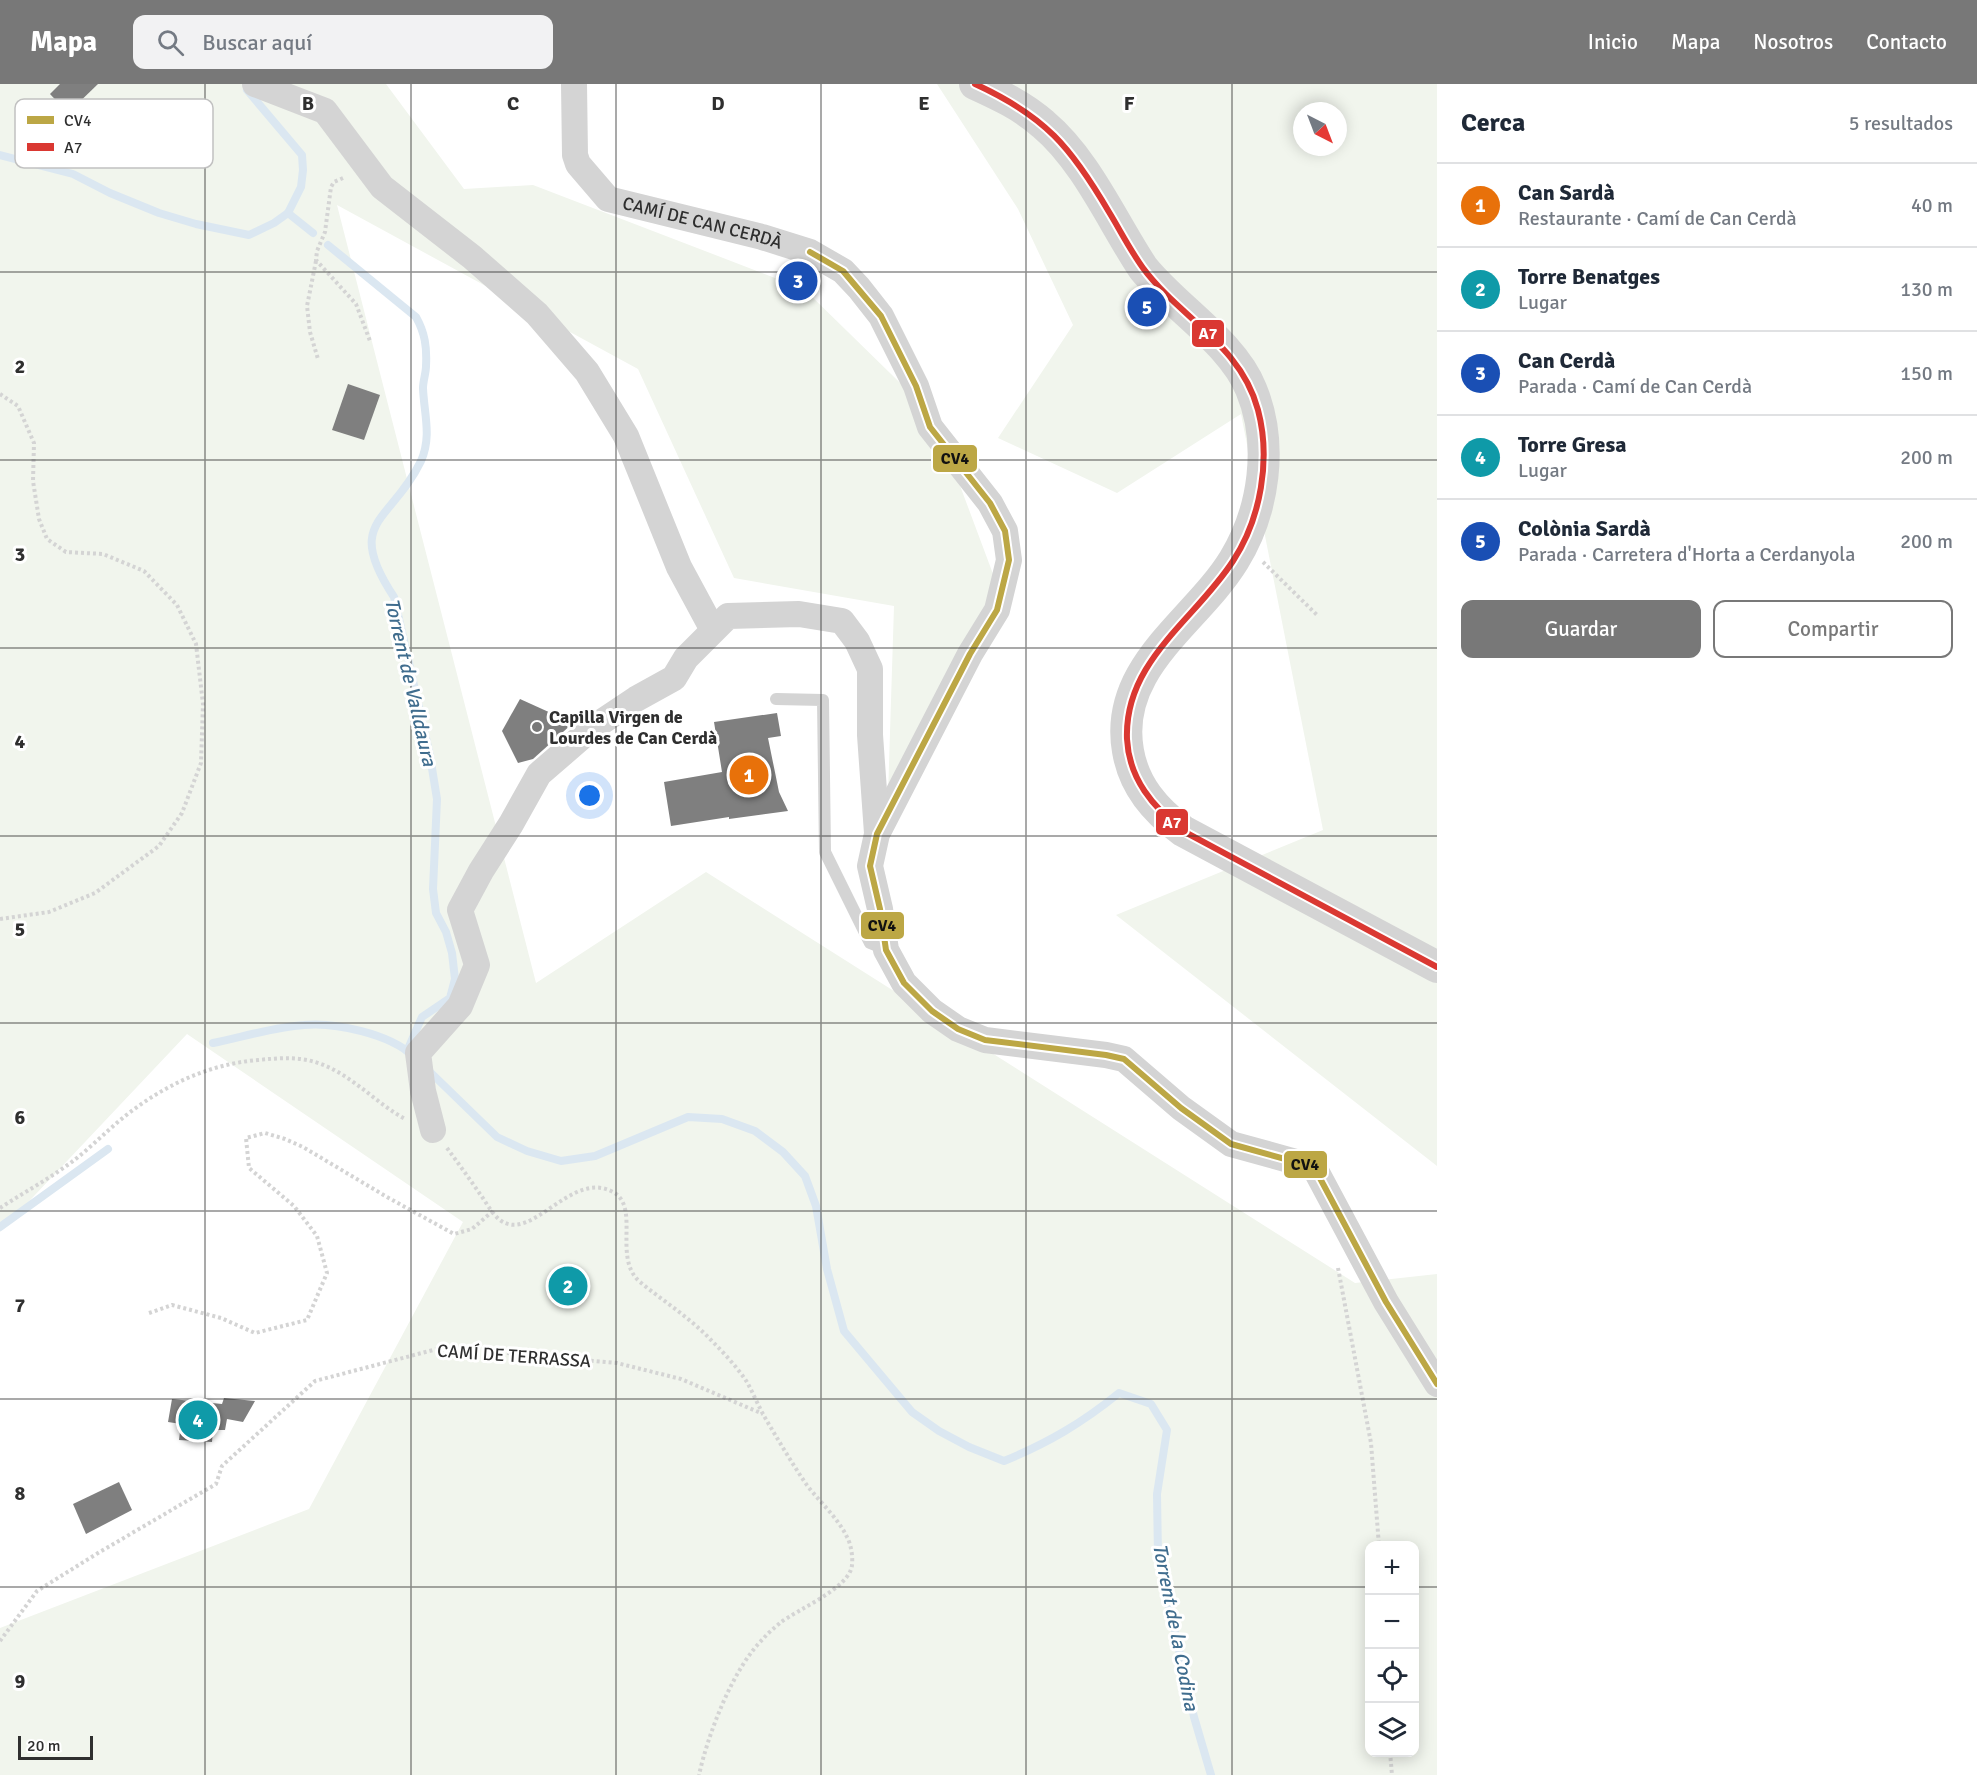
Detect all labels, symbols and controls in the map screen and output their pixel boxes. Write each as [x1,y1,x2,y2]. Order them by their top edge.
search box [133,15,553,69]
text: Mapa [30,25,97,59]
icon: search [154,26,187,59]
text: Buscar aquí [202,29,312,56]
text: Inicio [1588,29,1638,55]
text: Mapa [1671,29,1720,55]
text: Nosotros [1753,29,1833,55]
text: Contacto [1866,29,1947,55]
text: B [302,91,314,116]
text: C [507,91,519,116]
text: D [711,91,725,116]
text: E [918,91,930,116]
text: F [1124,91,1135,116]
legend [15,99,213,168]
north arrow [1293,102,1347,156]
text: Cerca [1461,107,1525,139]
text: CV4 [64,111,92,131]
text: 5 resultados [1849,111,1953,136]
text: A7 [64,138,82,158]
text: Can Sardà [1518,179,1615,206]
street label: CAMÍ DE CAN CERDÀ [620,192,785,254]
text: 1 [1475,193,1486,218]
text: 40 m [1911,193,1953,218]
text: Restaurante · Camí de Can Cerdà [1518,206,1797,231]
pin: 3 [778,258,818,304]
text: Torre Benatges [1518,263,1660,290]
text: 2 [1475,277,1486,302]
text: 130 m [1900,277,1953,302]
pin: 5 [1128,284,1166,330]
text: Lugar [1518,290,1567,315]
line badge: A7 [1191,319,1225,348]
text: A7 [1199,324,1218,344]
text: Can Cerdà [1518,347,1615,374]
text: 2 [15,354,25,379]
text: 3 [1475,361,1486,386]
text: 150 m [1900,361,1953,386]
text: Parada · Camí de Can Cerdà [1518,374,1752,399]
text: Torre Gresa [1518,431,1626,458]
line badge: CV4 [932,444,978,473]
text: 4 [1475,445,1486,470]
text: 200 m [1900,445,1953,470]
text: CV4 [941,449,969,469]
text: Lugar [1518,458,1567,483]
text: Colònia Sardà [1518,515,1651,542]
text: 5 [1475,529,1486,554]
text: 200 m [1900,529,1953,554]
text: 3 [15,542,25,567]
text: Parada · Carretera d'Horta a Cerdanyola [1518,542,1855,567]
water label: Torrent de Valldaura [379,596,442,769]
button: Guardar [1461,600,1701,658]
button: Compartir [1713,600,1953,658]
place label: Capilla Virgen de Lourdes de Can Cerdà [549,706,717,749]
marker: Capilla Virgen de Lourdes de Can Cerdà [530,720,544,734]
text: 4 [15,729,26,754]
pin: 1 [730,752,768,798]
your location [575,781,604,810]
line badge: A7 [1155,808,1189,836]
text: A7 [1163,813,1182,833]
line badge: CV4 [860,911,905,940]
text: CV4 [868,916,896,936]
text: 5 [15,917,25,942]
text: 6 [15,1105,26,1130]
line badge: CV4 [1283,1150,1328,1179]
text: CV4 [1291,1155,1319,1175]
pin: 2 [548,1264,588,1308]
text: 7 [15,1293,26,1318]
street label: CAMÍ DE TERRASSA [436,1340,592,1372]
pin: 4 [178,1398,218,1442]
text: 8 [15,1481,26,1506]
water label: Torrent de la Codina [1147,1541,1204,1714]
map controls [1365,1541,1419,1757]
button: + [1365,1541,1419,1595]
button: − [1365,1595,1419,1649]
button: locate [1365,1649,1419,1703]
text: 9 [15,1669,26,1694]
button: layers [1365,1703,1419,1757]
scale bar [18,1733,93,1760]
text: 20 m [27,1736,61,1756]

